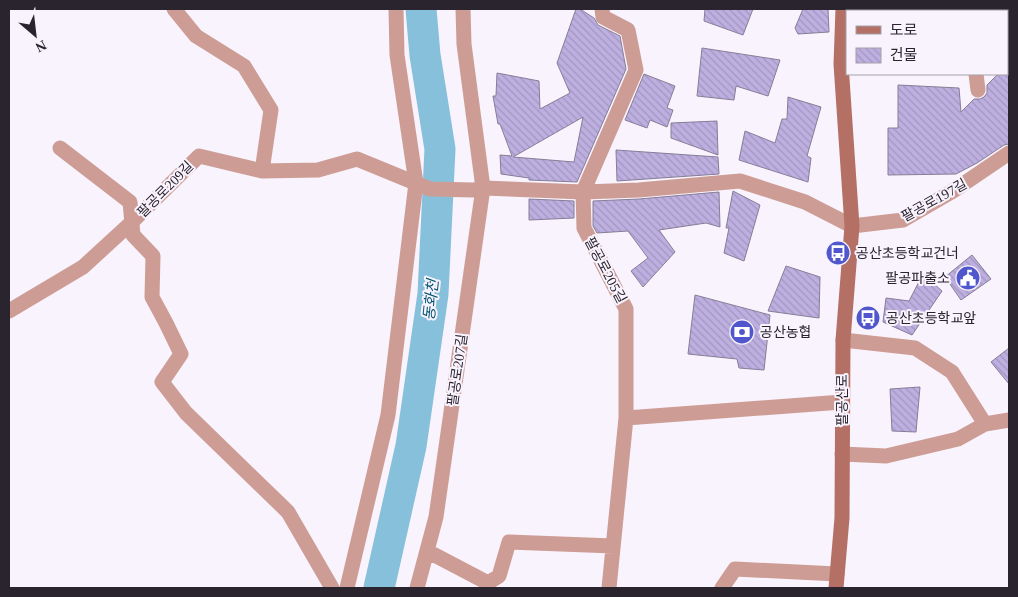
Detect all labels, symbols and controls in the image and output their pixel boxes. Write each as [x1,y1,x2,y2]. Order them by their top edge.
north arrow [10,10,60,60]
legend [846,10,1008,75]
text: 도로 [890,22,918,38]
text: N [33,37,49,55]
text: 건물 [890,47,918,63]
street label: 팔공로209길 [134,158,196,220]
street label: 팔공로197길 [899,176,970,225]
street label: 팔공로205길 [582,235,629,306]
bus stop icon: 공산초등학교건너 [825,240,851,266]
place label: 공산초등학교건너 [856,245,959,261]
public building icon: 팔공파출소 [955,265,981,291]
place label: 팔공파출소 [886,271,950,286]
water label: 동화천 [421,276,441,321]
bus stop icon: 공산초등학교앞 [855,305,881,331]
place label: 공산초등학교앞 [886,310,976,326]
bank icon: 공산농협 [729,319,755,345]
place label: 공산농협 [760,325,812,340]
street label: 팔공로207길 [445,333,470,407]
street label: 팔공산로 [835,374,850,426]

